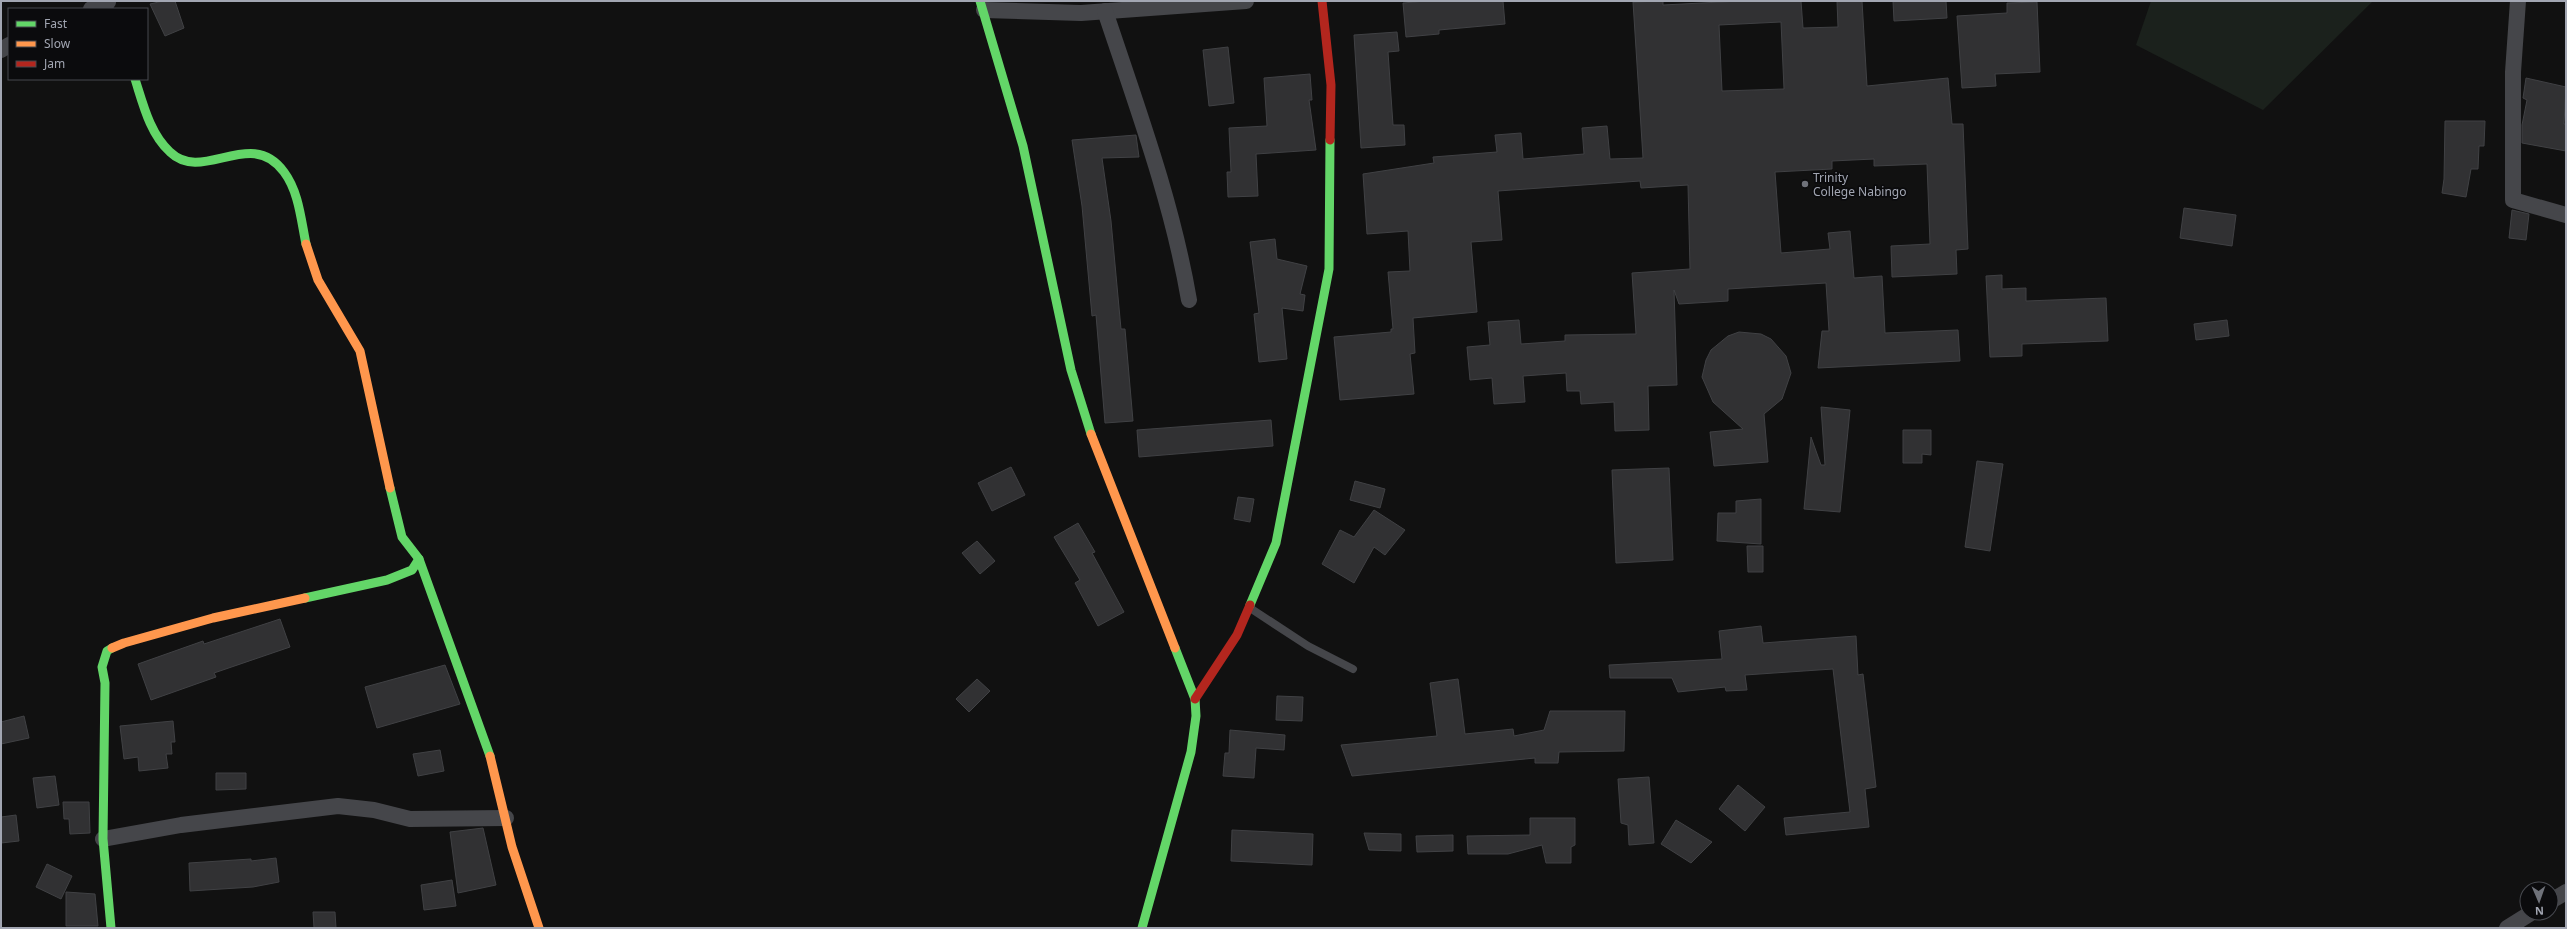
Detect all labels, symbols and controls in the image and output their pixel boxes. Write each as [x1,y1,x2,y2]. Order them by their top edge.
legend [8,8,148,80]
text: Fast [44,15,68,32]
text: Slow [44,35,71,52]
text: Jam [43,55,65,72]
place label: Trinity College Nabingo [1813,169,1906,200]
marker: Trinity College Nabingo [1800,179,1810,189]
north arrow [2519,881,2559,921]
text: N [2535,904,2544,919]

